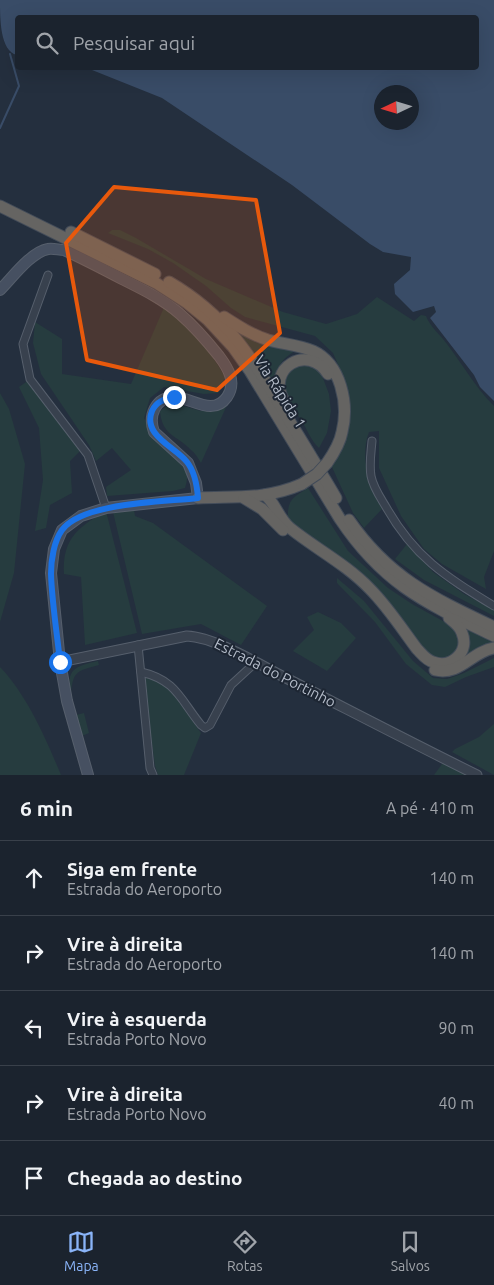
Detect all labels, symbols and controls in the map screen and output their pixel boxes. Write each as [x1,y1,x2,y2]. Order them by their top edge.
search box [15,15,479,70]
icon: search [33,29,61,57]
text: Pesquisar aqui [73,32,195,54]
north arrow [374,85,419,130]
street label: Via Rápida 1 [251,352,310,431]
route end [163,386,186,409]
street label: Estrada do Portinho [212,635,339,711]
route start [49,651,72,674]
text: 6 min [20,796,73,820]
text: A pé · 410 m [386,799,474,817]
text: Siga em frente [67,858,197,880]
icon: ahead [20,864,48,892]
text: 140 m [429,869,474,887]
text: Estrada do Aeroporto [67,880,222,898]
text: Vire à direita [67,933,183,955]
icon: right [20,939,48,967]
text: 140 m [429,944,474,962]
text: Estrada do Aeroporto [67,955,222,973]
text: Vire à esquerda [67,1008,207,1030]
icon: left [20,1014,48,1042]
text: 90 m [438,1019,474,1037]
text: Estrada Porto Novo [67,1030,207,1048]
text: Vire à direita [67,1083,183,1105]
icon: right [20,1089,48,1117]
text: 40 m [438,1094,474,1112]
text: Estrada Porto Novo [67,1105,207,1123]
icon: arrive [20,1164,48,1192]
text: Chegada ao destino [67,1167,243,1189]
tab: Mapa [64,1228,99,1274]
tab: Rotas [227,1228,263,1274]
tab: Salvos [391,1228,430,1274]

